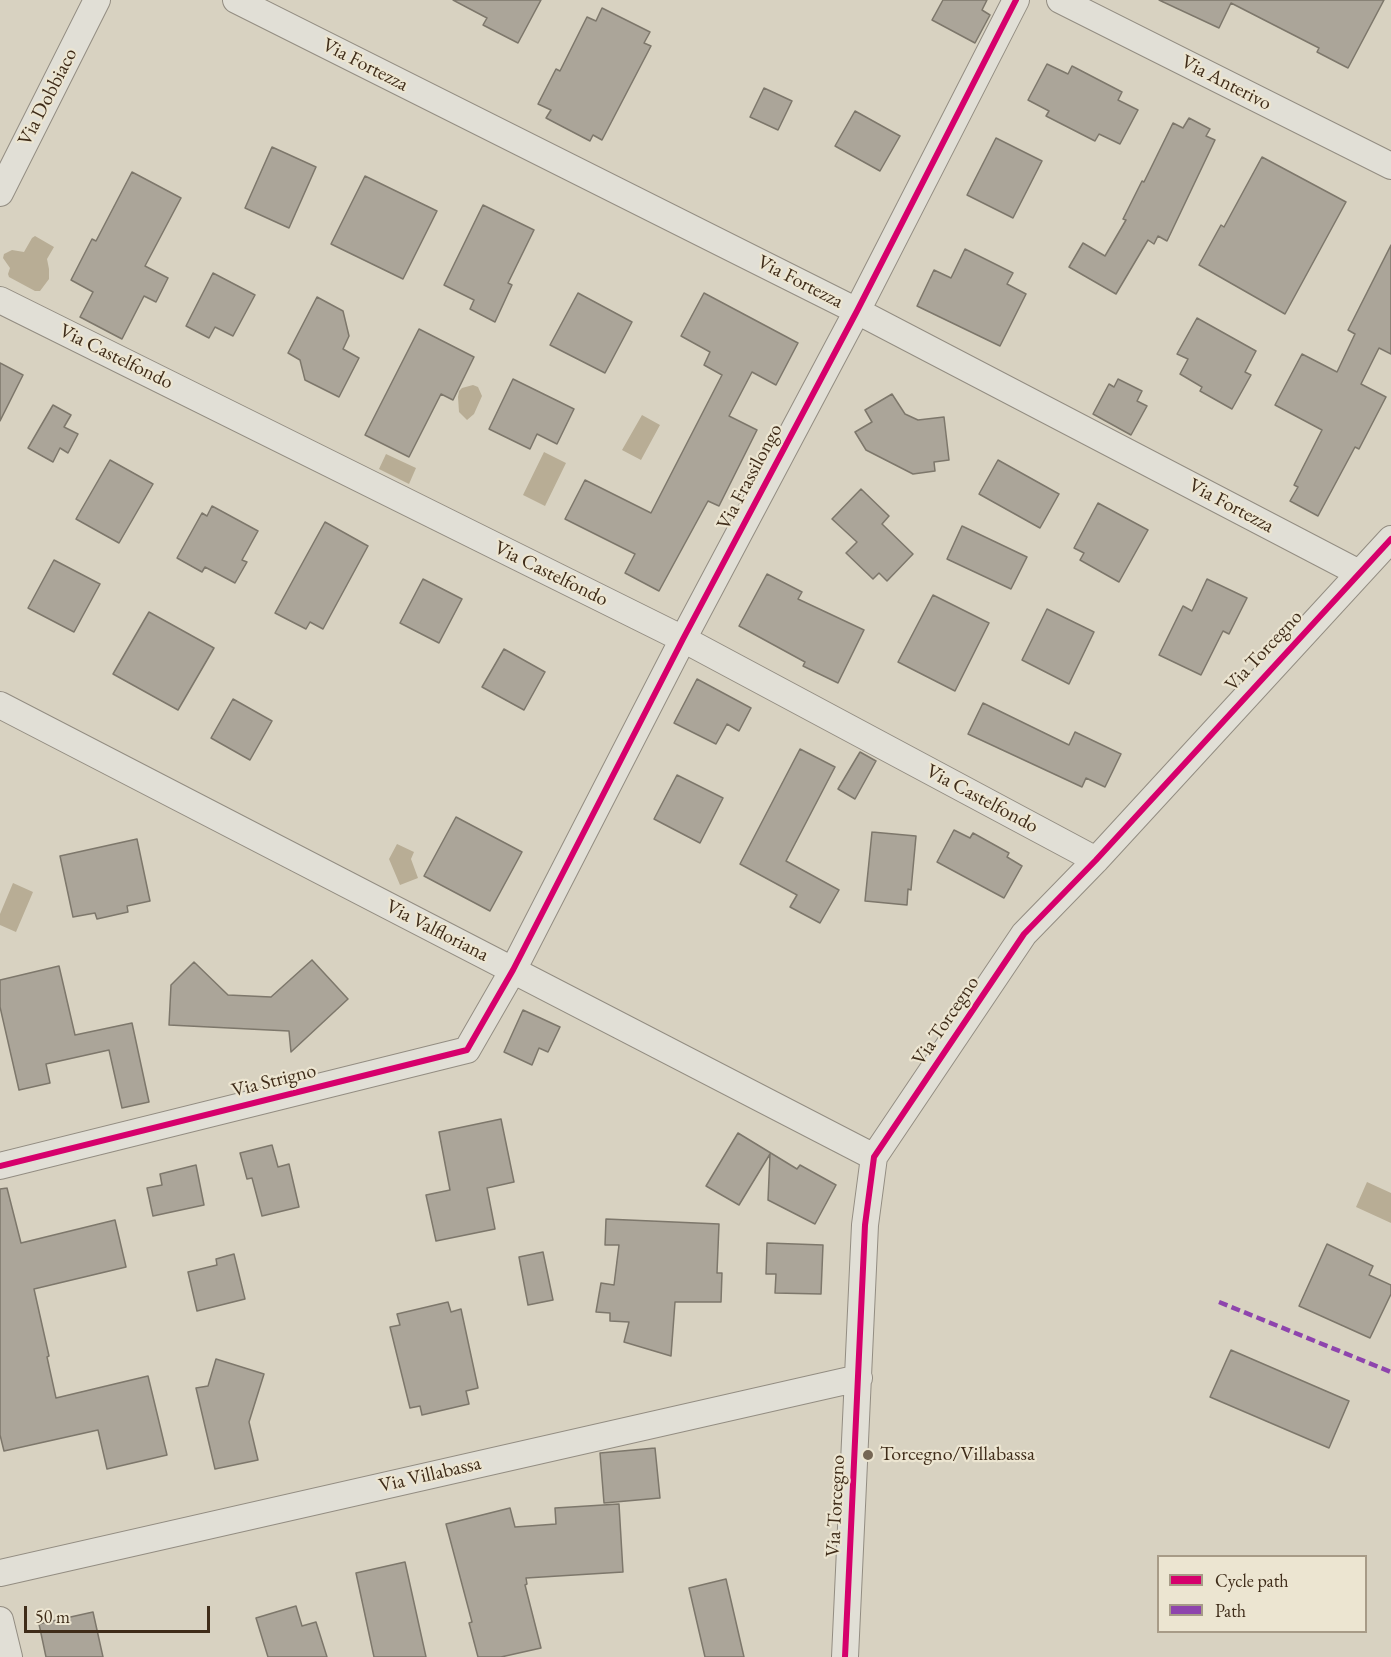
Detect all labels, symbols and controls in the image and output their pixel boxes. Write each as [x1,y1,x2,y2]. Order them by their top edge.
street label: Via Fortezza [318,33,412,97]
street label: Via Dobbiaco [13,44,83,150]
street label: Via Anterivo [1177,50,1275,116]
street label: Via Fortezza [753,250,847,314]
street label: Via Castelfondo [55,319,177,395]
street label: Via Frassilongo [712,420,788,534]
street label: Via Fortezza [1184,474,1278,538]
street label: Via Castelfondo [490,536,612,612]
street label: Via Torcegno [1220,605,1308,697]
street label: Via Castelfondo [922,759,1042,839]
street label: Via Valfloriana [382,895,492,967]
street label: Via Torcegno [907,972,985,1070]
street label: Via Strigno [229,1059,319,1103]
place label: Torcegno/Villabassa [880,1443,1035,1467]
marker: Torcegno/Villabassa [861,1448,875,1462]
street label: Via Villabassa [377,1452,483,1498]
street label: Via Torcegno [821,1454,851,1558]
legend [1157,1555,1367,1633]
text: Cycle path [1215,1569,1289,1592]
scale bar [27,1594,213,1632]
text: Path [1215,1599,1246,1622]
text: 50 m [35,1605,70,1628]

